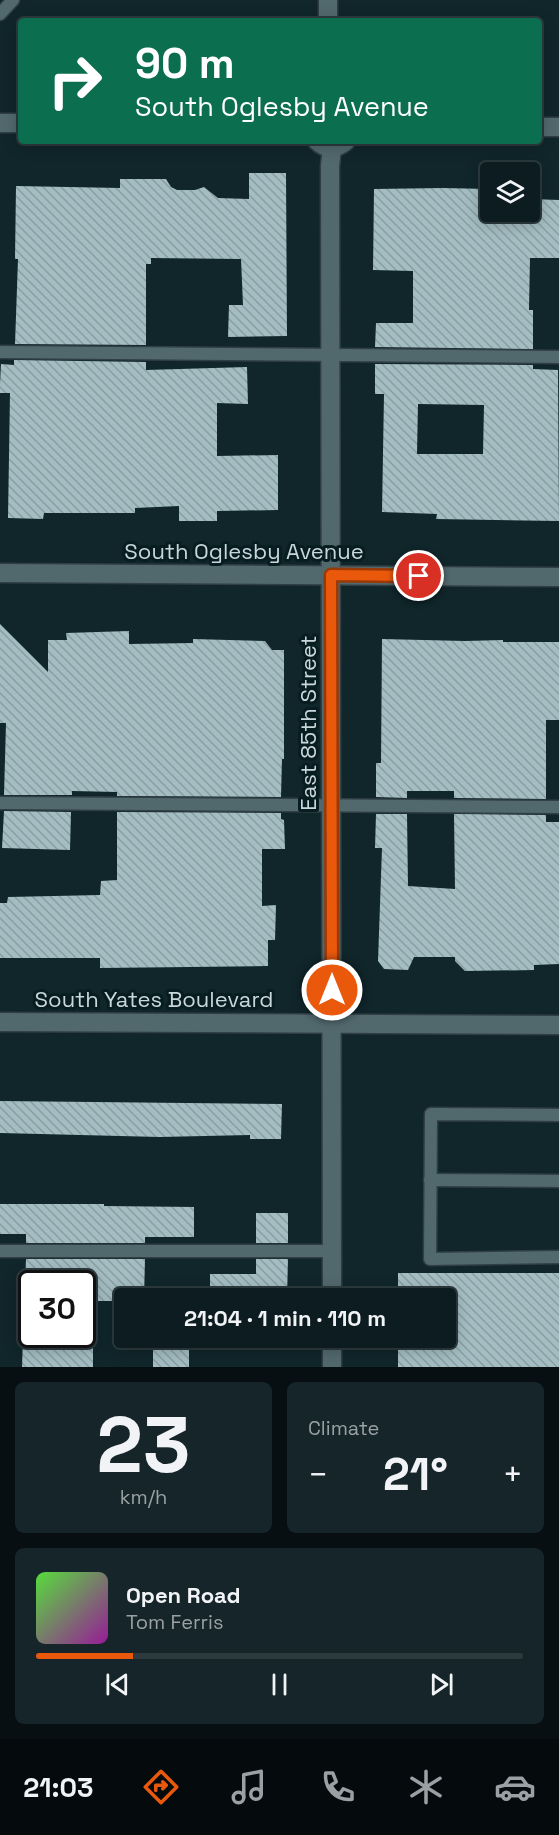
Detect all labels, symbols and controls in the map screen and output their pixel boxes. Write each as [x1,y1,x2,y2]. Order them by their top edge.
text: 90 m [135,37,235,90]
icon: right [36,42,114,120]
text: South Oglesby Avenue [135,89,429,124]
map controls [480,162,540,222]
button: layers [480,162,540,222]
street label: South Oglesby Avenue [124,537,364,565]
pin [393,550,444,601]
icon: arrive [402,559,435,592]
street label: East 85th Street [294,635,322,811]
position arrow [300,958,364,1022]
street label: South Yates Boulevard [35,985,273,1013]
speed limit sign: 30 [18,1270,96,1348]
text: 21:04 · 1 min · 110 m [184,1304,386,1332]
text: 23 [97,1395,190,1495]
text: Climate [308,1415,379,1441]
text: 21° [383,1446,448,1503]
text: − [308,1454,328,1496]
text: + [503,1454,523,1496]
text: km/h [120,1484,167,1510]
text: Open Road [126,1581,241,1609]
text: Tom Ferris [126,1609,224,1635]
icon: previous [101,1668,134,1701]
icon: pause [263,1668,296,1701]
icon: next [425,1668,458,1701]
icon: directions [140,1766,182,1808]
icon: music [228,1766,270,1808]
icon: phone [317,1766,359,1808]
icon: climate [405,1766,447,1808]
icon: car [494,1766,536,1808]
text: 21:03 [23,1770,93,1805]

